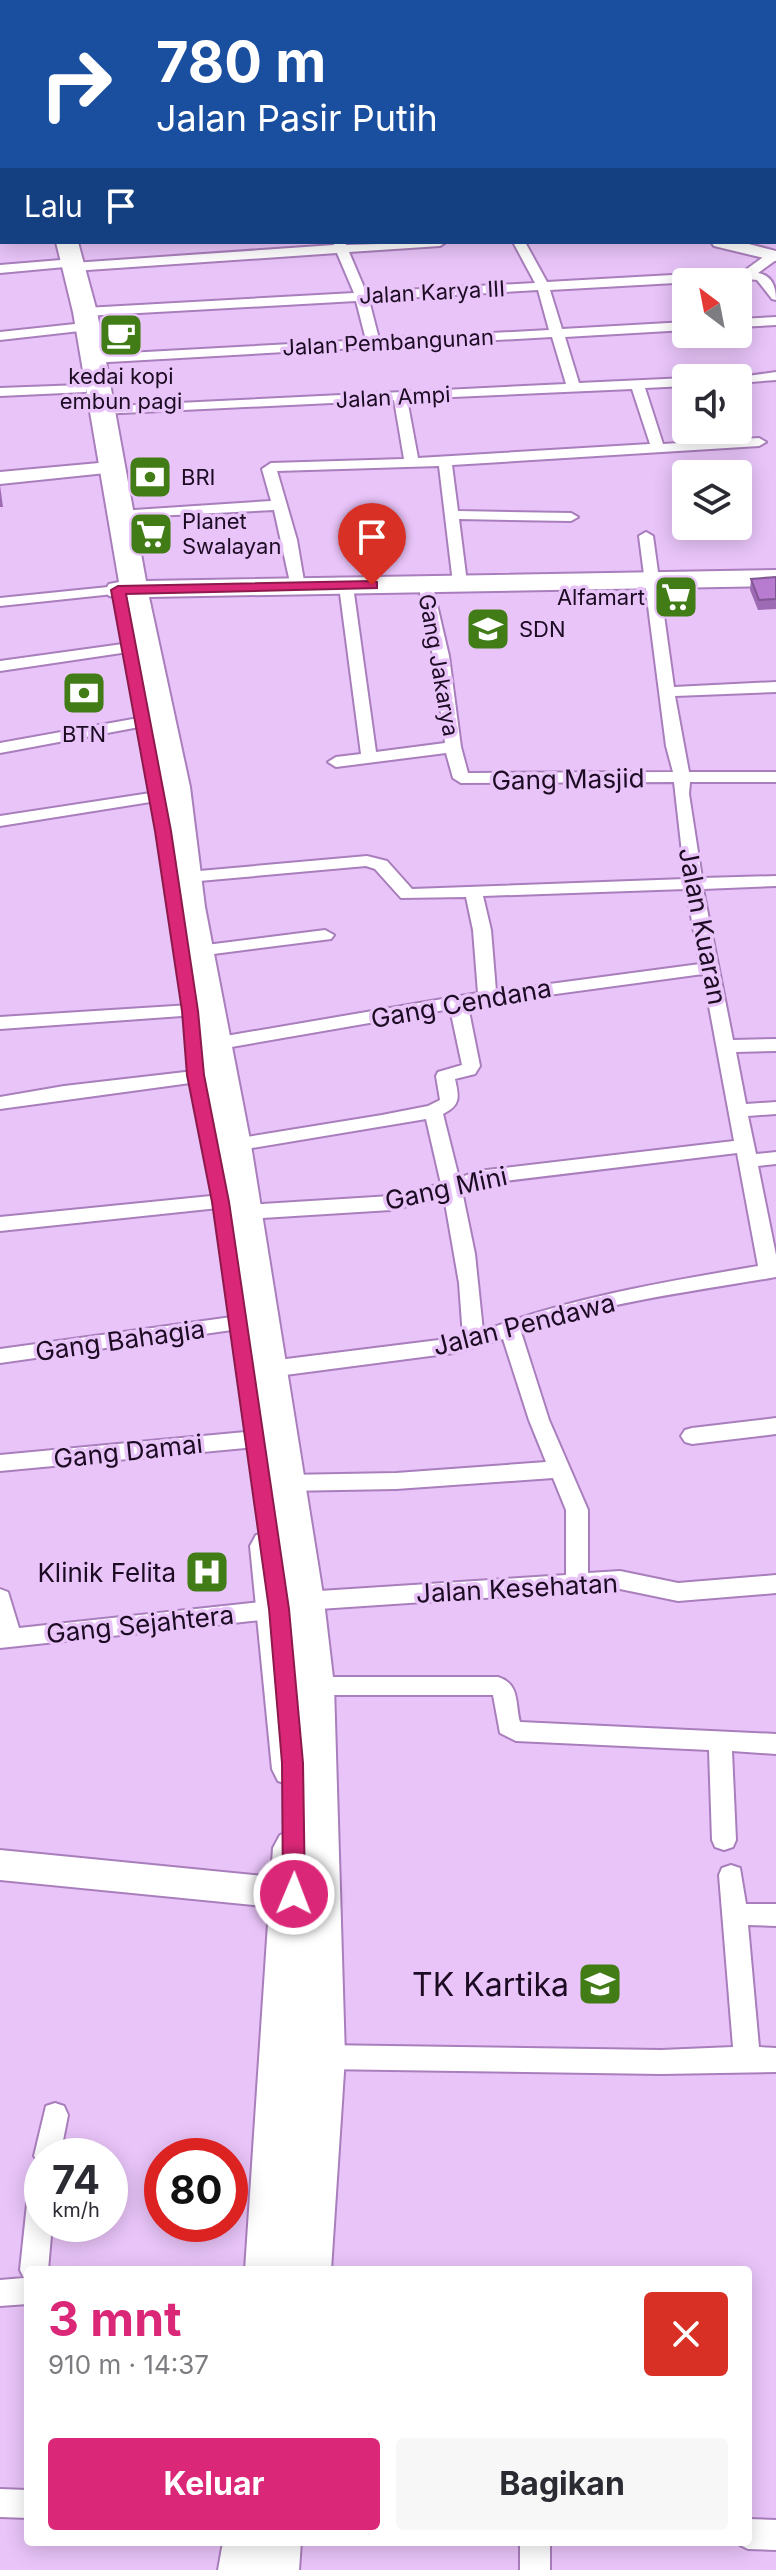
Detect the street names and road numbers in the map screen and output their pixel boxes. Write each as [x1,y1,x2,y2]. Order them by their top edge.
street label: Jalan Karya III [358,275,506,309]
street label: Jalan Pembangunan [282,323,494,361]
street label: Jalan Ampi [335,381,451,413]
street label: Gang Jakarya [414,592,464,738]
street label: Gang Masjid [491,762,645,796]
street label: Jalan Kuaran [673,845,733,1007]
street label: Gang Cendana [368,972,554,1034]
street label: Gang Mini [382,1160,510,1216]
street label: Jalan Pendawa [430,1286,618,1362]
street label: Gang Bahagia [33,1313,207,1367]
street label: Gang Damai [52,1428,204,1474]
street label: Jalan Kesehatan [415,1567,619,1609]
street label: Gang Sejahtera [45,1599,235,1649]

